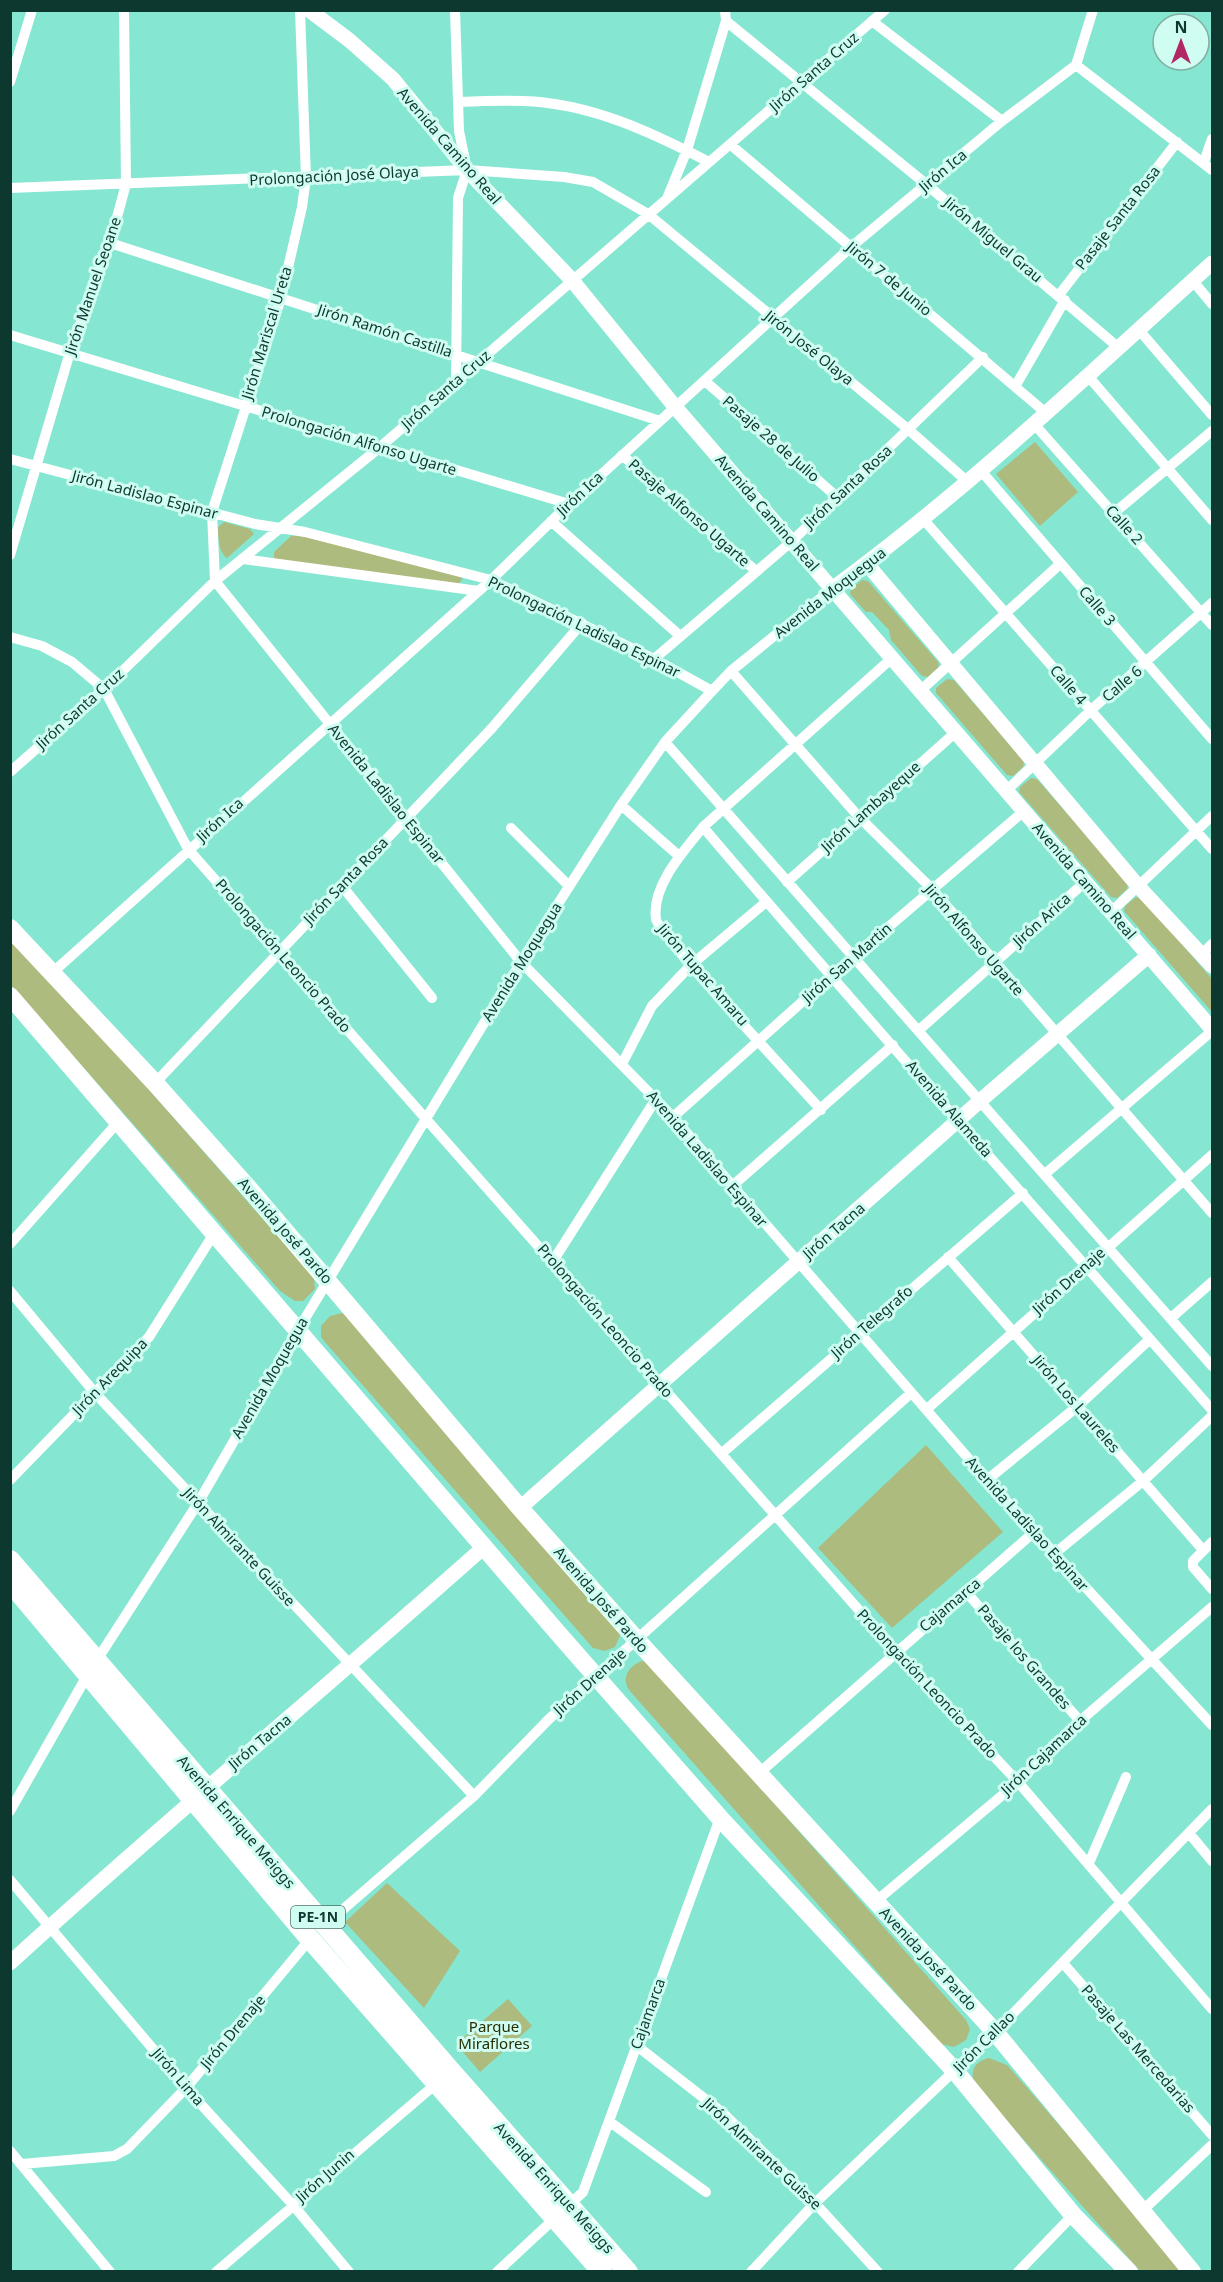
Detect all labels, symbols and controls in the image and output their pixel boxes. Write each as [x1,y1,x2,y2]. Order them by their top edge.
north arrow [1151,12,1211,72]
text: N [1174,16,1188,38]
street label: Jirón Santa Cruz [763,27,862,117]
street label: Avenida Camino Real [394,83,506,208]
street label: Jirón Ica [913,144,971,197]
street label: Prolongación José Olaya [249,161,419,189]
street label: Pasaje Santa Rosa [1070,161,1164,274]
street label: Jirón Miguel Grau [939,191,1047,286]
street label: Jirón Manuel Seoane [58,214,125,359]
street label: Jirón 7 de Junio [841,235,937,320]
street label: Jirón Mariscal Ureta [236,264,296,403]
street label: Jirón Ramón Castilla [313,298,455,361]
street label: Jirón José Olaya [759,304,858,389]
street label: Jirón Santa Cruz [395,345,494,435]
street label: Pasaje 28 de Julio [719,391,824,486]
street label: Prolongación Alfonso Ugarte [259,401,459,479]
street label: Jirón Santa Rosa [797,440,896,534]
street label: Avenida Camino Real [712,450,824,575]
street label: Pasaje Alfonso Ugarte [625,454,755,571]
street label: Jirón Ladislao Espinar [68,464,220,523]
street label: Jirón Ica [550,467,607,521]
street label: Calle 2 [1102,500,1148,548]
street label: Avenida Moquegua [769,542,889,642]
street label: Prolongación Ladislao Espinar [485,571,684,681]
street label: Calle 3 [1075,581,1121,629]
street label: Calle 4 [1046,660,1092,709]
street label: Calle 6 [1097,661,1146,706]
street label: Jirón Santa Cruz [30,663,128,754]
street label: Avenida Ladislao Espinar [324,719,450,868]
street label: Jirón Lambayeque [815,756,924,858]
street label: Jirón Ica [190,793,247,847]
street label: Avenida Camino Real [1029,818,1141,943]
street label: Jirón Santa Rosa [297,832,392,930]
street label: Prolongación Leoncio Prado [211,874,356,1036]
street label: Jirón Alfonso Ugarte [919,878,1029,999]
street label: Jirón Arica [1007,888,1075,952]
street label: Avenida Moquegua [476,898,566,1025]
street label: Jirón Tupac Amaru [653,918,754,1030]
street label: Jirón San Martin [796,918,895,1008]
street label: Avenida Alameda [902,1056,997,1161]
street label: Avenida Ladislao Espinar [643,1086,773,1231]
street label: Avenida José Pardo [234,1173,338,1288]
street label: Jirón Tacna [796,1198,869,1264]
street label: Prolongación Leoncio Prado [533,1239,678,1401]
street label: Jirón Drenaje [1026,1242,1109,1320]
street label: Jirón Telegrafo [825,1280,916,1364]
street label: Avenida Moquegua [226,1313,312,1442]
street label: Jirón Arequipa [66,1333,151,1421]
street label: Jirón Los Laureles [1027,1349,1125,1457]
street label: Avenida Ladislao Espinar [962,1452,1094,1595]
street label: Jirón Almirante Guisse [178,1481,300,1610]
street label: Avenida José Pardo [550,1542,654,1657]
street label: Cajamarca [915,1573,984,1636]
street label: Pasaje los Grandes [974,1600,1076,1713]
street label: Prolongación Leoncio Prado [853,1604,1002,1762]
street label: Jirón Drenaje [547,1643,630,1721]
street label: Jirón Tacna [222,1709,295,1775]
street label: Jirón Cajamarca [995,1709,1090,1801]
street label: Avenida Enrique Meiggs [173,1750,300,1892]
street label: Avenida José Pardo [875,1902,982,2014]
road number: PE-1N [291,1906,345,1928]
street label: Cajamarca [625,1975,669,2052]
street label: Pasaje Las Mercedarias [1078,1980,1200,2117]
street label: Jirón Drenaje [194,1990,269,2074]
street label: Jirón Callao [947,2006,1018,2078]
park label: Parque Miraflores [458,2016,530,2053]
street label: Jirón Lima [147,2042,209,2109]
street label: Jirón Almirante Guisse [697,2091,826,2214]
street label: Avenida Enrique Meiggs [490,2117,619,2257]
street label: Jirón Junin [289,2144,358,2208]

